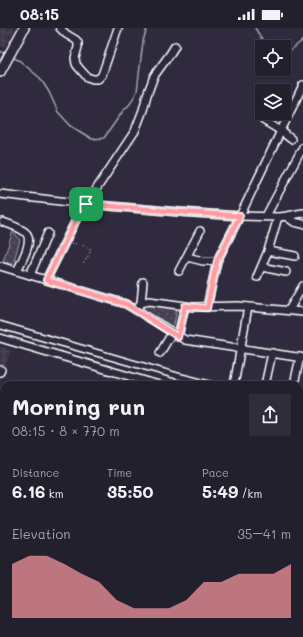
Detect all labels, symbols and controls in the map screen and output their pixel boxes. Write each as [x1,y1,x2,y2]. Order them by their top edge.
text: 08:15 [20,4,59,24]
map controls [255,40,291,120]
button: locate [255,40,291,76]
button: layers [255,84,291,120]
pin [69,187,103,221]
icon: arrive [75,193,97,215]
text: Morning run [12,392,145,421]
button: share [249,394,291,436]
text: 08:15 · 8 × 770 m [12,422,120,439]
text: Distance [12,465,59,480]
text: Time [107,465,132,480]
text: Pace [202,465,229,480]
text: 6.16 [12,480,45,502]
text: 35:50 [107,480,153,502]
text: 5:49 [202,480,238,502]
text: km [45,486,63,501]
text: /km [238,486,262,501]
text: Elevation [12,525,70,542]
text: 35–41 m [237,525,291,542]

